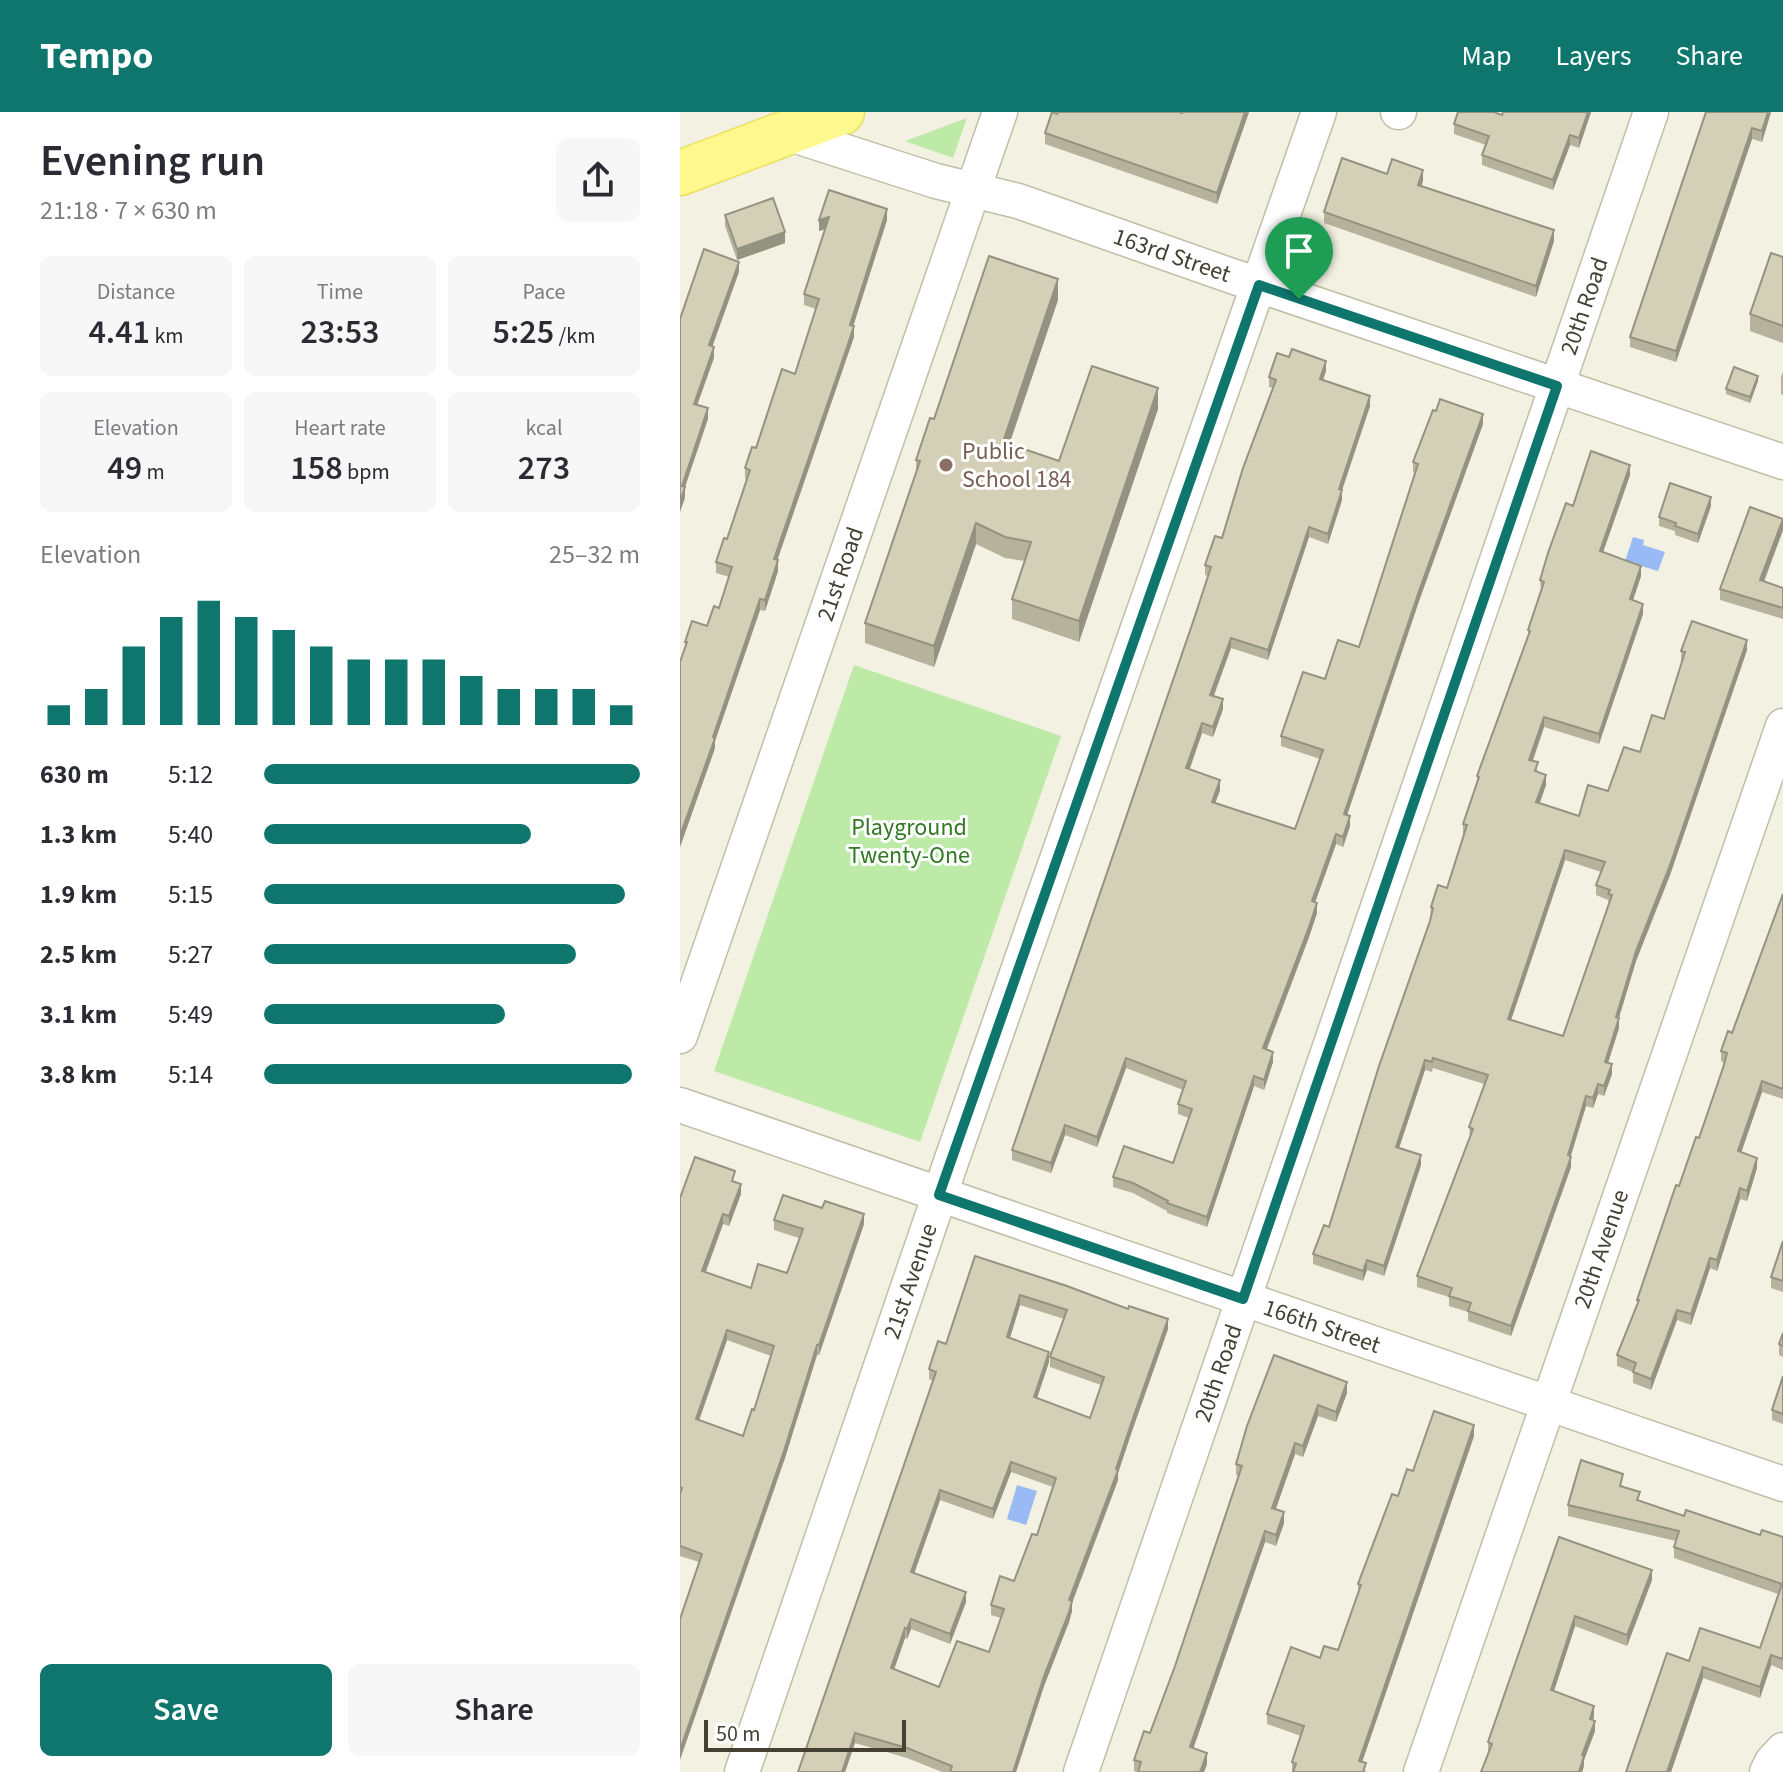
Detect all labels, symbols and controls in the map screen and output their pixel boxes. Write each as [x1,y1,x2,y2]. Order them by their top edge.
text: Tempo [40,29,153,83]
text: Map [1461,36,1511,76]
text: Layers [1555,36,1631,76]
text: Share [1675,36,1743,76]
text: Evening run [40,130,265,193]
button: share [556,138,640,222]
text: 21:18 · 7 × 630 m [40,192,217,229]
pin [1265,217,1333,299]
street label: 163rd Street [1108,219,1235,292]
icon: arrive [1277,229,1321,273]
street label: 20th Road [1551,253,1618,360]
text: Distance [97,276,175,308]
text: Time [317,276,363,308]
text: Pace [522,276,566,308]
text: 4.41 [88,308,150,357]
text: 23:53 [300,308,380,357]
text: 5:25 [493,308,554,357]
text: km [150,320,184,352]
text: /km [554,320,595,352]
text: Elevation [93,412,179,444]
text: Heart rate [294,412,386,444]
text: kcal [525,412,563,444]
place label: Public School 184 [962,434,1072,497]
text: 49 [107,444,142,493]
text: 158 [290,444,343,493]
text: 273 [518,444,570,493]
text: m [142,456,165,488]
text: bpm [343,456,390,488]
marker: Public School 184 [937,456,955,474]
street label: 21st Road [808,522,873,626]
text: Elevation [40,536,141,573]
text: 25–32 m [549,536,640,573]
text: 630 m [40,756,109,793]
text: 5:12 [168,756,213,793]
park label: Playground Twenty-One [848,810,970,873]
text: 1.3 km [40,816,117,853]
text: 5:40 [168,816,213,853]
text: 1.9 km [40,876,117,913]
text: 5:15 [168,876,213,913]
text: 2.5 km [40,936,117,973]
text: 5:27 [168,936,213,973]
text: 3.1 km [40,996,117,1033]
text: 5:49 [168,996,213,1033]
text: 3.8 km [40,1056,117,1093]
text: 5:14 [168,1056,213,1093]
street label: 20th Avenue [1565,1185,1638,1313]
street label: 21st Avenue [874,1219,947,1344]
street label: 166th Street [1259,1290,1385,1363]
street label: 20th Road [1185,1320,1252,1427]
button: Save [40,1664,332,1756]
button: Share [348,1664,640,1756]
scale bar [704,1716,906,1752]
text: 50 m [716,1718,761,1750]

